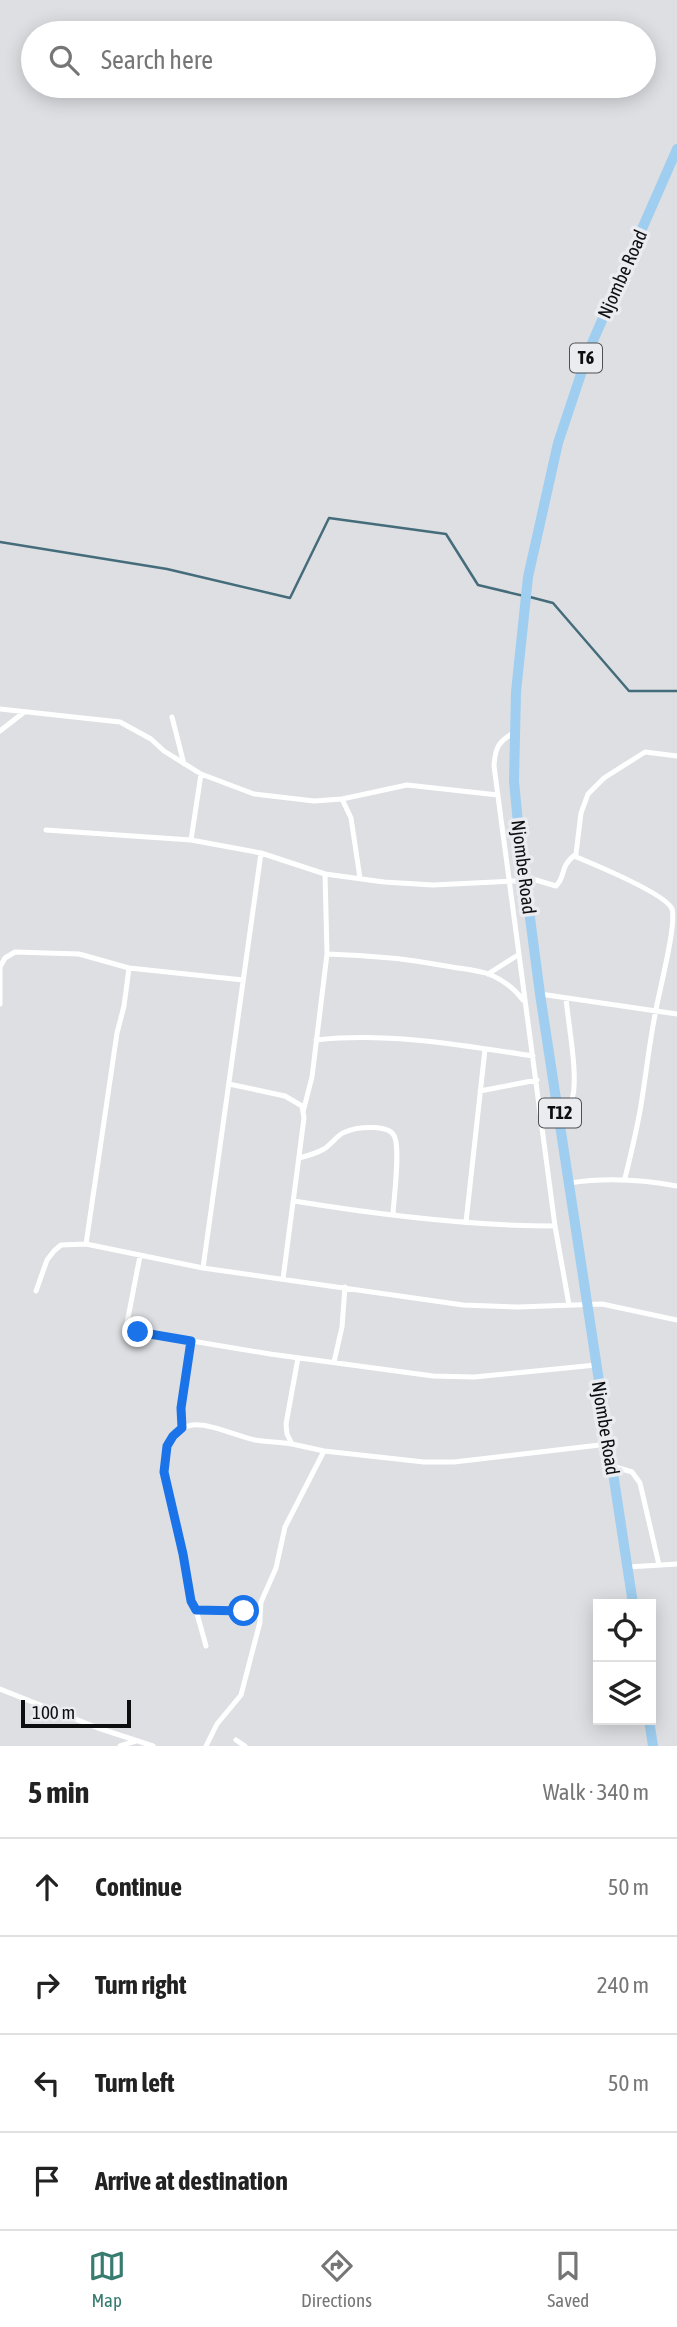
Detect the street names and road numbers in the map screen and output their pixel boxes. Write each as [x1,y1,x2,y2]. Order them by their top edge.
street label: Njombe Road [593,226,651,322]
road number: T6 [570,344,602,372]
street label: Njombe Road [507,819,541,915]
road number: T12 [539,1098,581,1128]
street label: Njombe Road [588,1380,624,1476]

